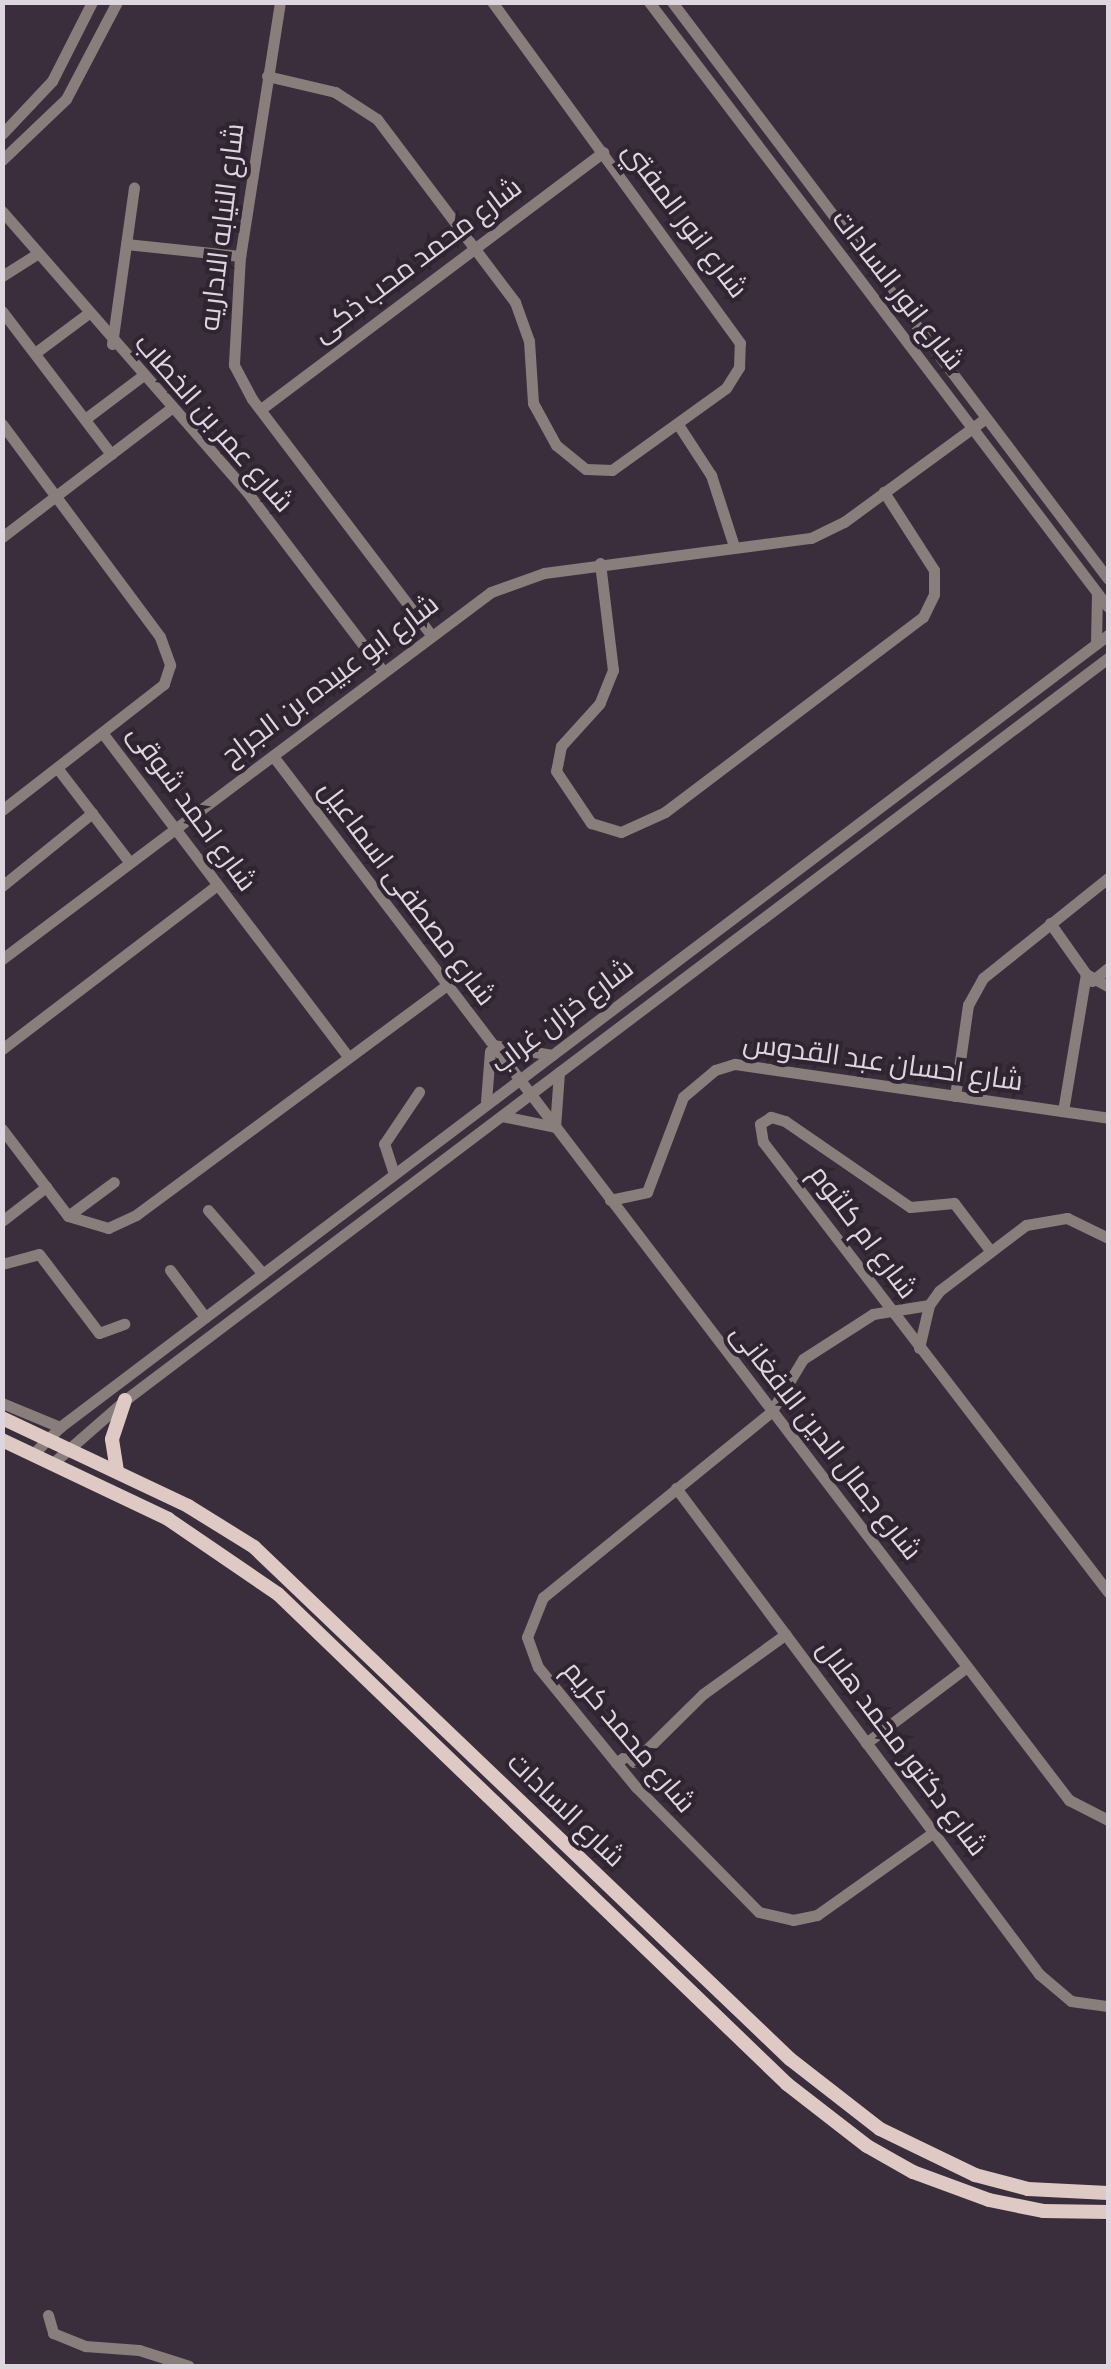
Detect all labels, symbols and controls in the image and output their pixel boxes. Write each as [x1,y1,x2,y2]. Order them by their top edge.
street label: شارع النيابه الاداريه [193,121,251,333]
street label: شارع انور المفتي [615,135,755,305]
street label: شارع محمد محب ذكى [306,170,528,350]
street label: شارع انور السادات [825,203,971,377]
street label: شارع عمر بن الخطاب [127,327,301,519]
street label: شارع ابو عبيده بن الجراح [215,587,445,773]
street label: شارع احمد شوقى [120,718,264,898]
street label: شارع مصطفى اسماعيل [311,774,503,1012]
street label: شارع خزان غراب [484,951,640,1081]
street label: شارع احسان عبد القدوس [741,1026,1025,1098]
street label: شارع ام كلثوم [802,1159,924,1305]
street label: شارع جمال الدين الافغانى [723,1317,929,1567]
street label: شارع دكتور محمد هلال [810,1633,994,1863]
street label: شارع محمد كريم [556,1654,702,1820]
street label: شارع السادات [500,1746,632,1874]

